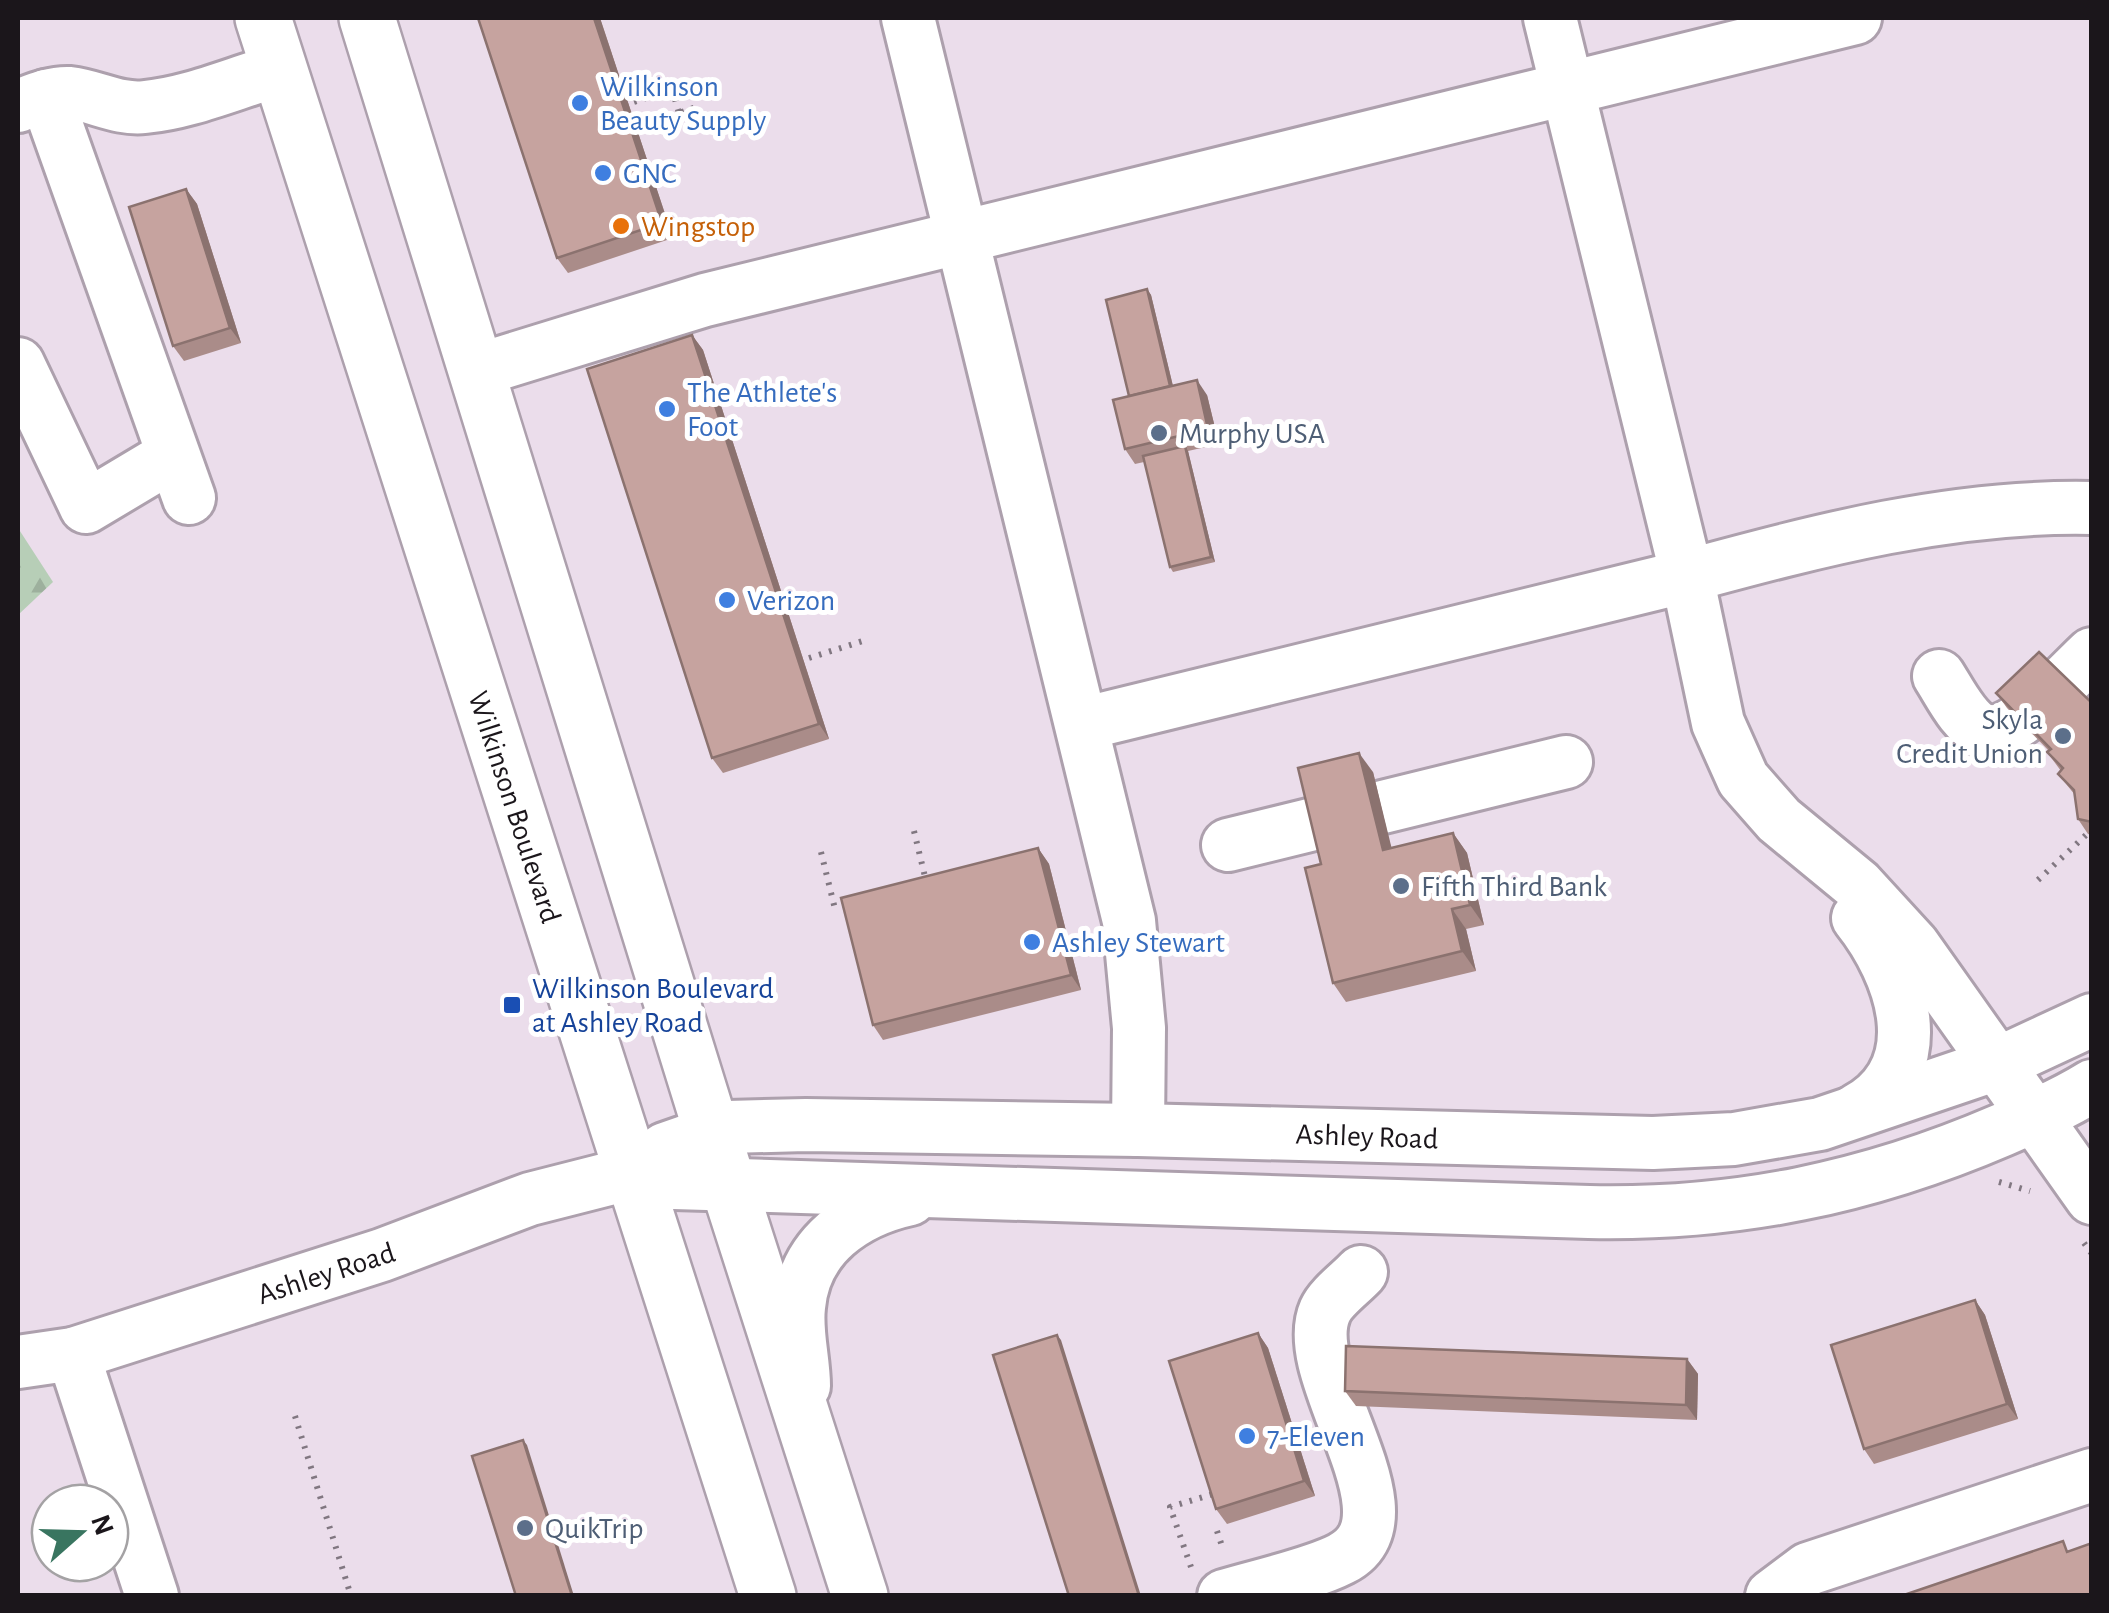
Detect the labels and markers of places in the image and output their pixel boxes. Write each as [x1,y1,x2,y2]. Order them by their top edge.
place label: Wilkinson Beauty Supply [600,72,767,136]
marker: Wilkinson Beauty Supply [569,92,591,114]
place label: GNC [623,159,677,189]
marker: GNC [592,162,614,184]
place label: Wingstop [641,212,755,242]
marker: Wingstop [610,215,632,237]
place label: The Athlete's Foot [687,378,837,442]
marker: The Athlete's Foot [656,398,678,420]
place label: Murphy USA [1179,419,1325,449]
marker: Murphy USA [1148,422,1170,444]
place label: Verizon [747,586,835,616]
marker: Verizon [716,589,738,611]
place label: Skyla Credit Union [1896,705,2043,769]
marker: Skyla Credit Union [2052,725,2074,747]
place label: Fifth Third Bank [1421,872,1607,902]
marker: Fifth Third Bank [1390,875,1412,897]
place label: Ashley Stewart [1052,928,1225,958]
marker: Ashley Stewart [1021,931,1043,953]
place label: Wilkinson Boulevard at Ashley Road [532,974,774,1038]
marker: Wilkinson Boulevard at Ashley Road [501,994,523,1016]
place label: 7-Eleven [1267,1422,1365,1452]
marker: 7-Eleven [1236,1425,1258,1447]
place label: QuikTrip [545,1514,643,1544]
marker: QuikTrip [514,1517,536,1539]

